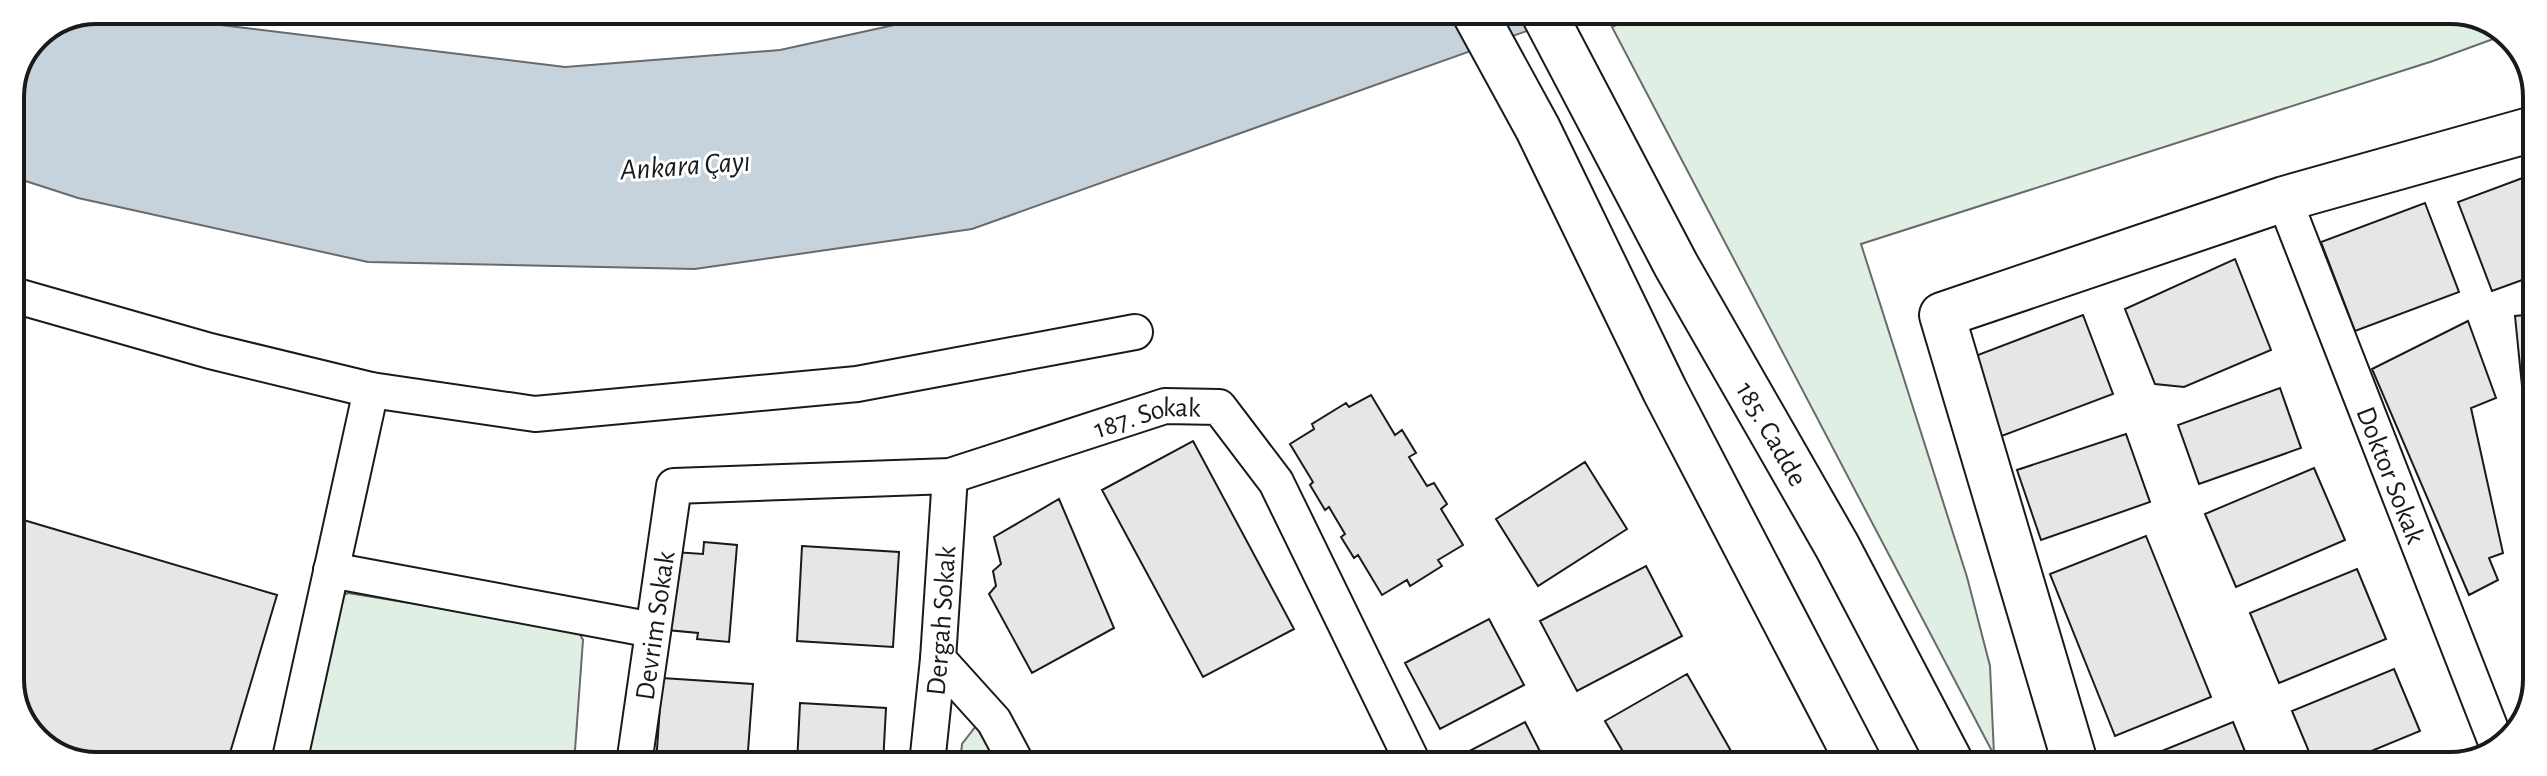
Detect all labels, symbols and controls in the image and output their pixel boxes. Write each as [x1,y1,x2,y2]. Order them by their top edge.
water label: Ankara Çayı [618,146,751,186]
street label: 185. Cadde [1730,378,1812,491]
street label: 187. Sokak [1091,394,1201,444]
street label: Doktor Sokak [2350,403,2429,548]
street label: Dergah Sokak [922,545,961,697]
street label: Devrim Sokak [631,549,680,702]

